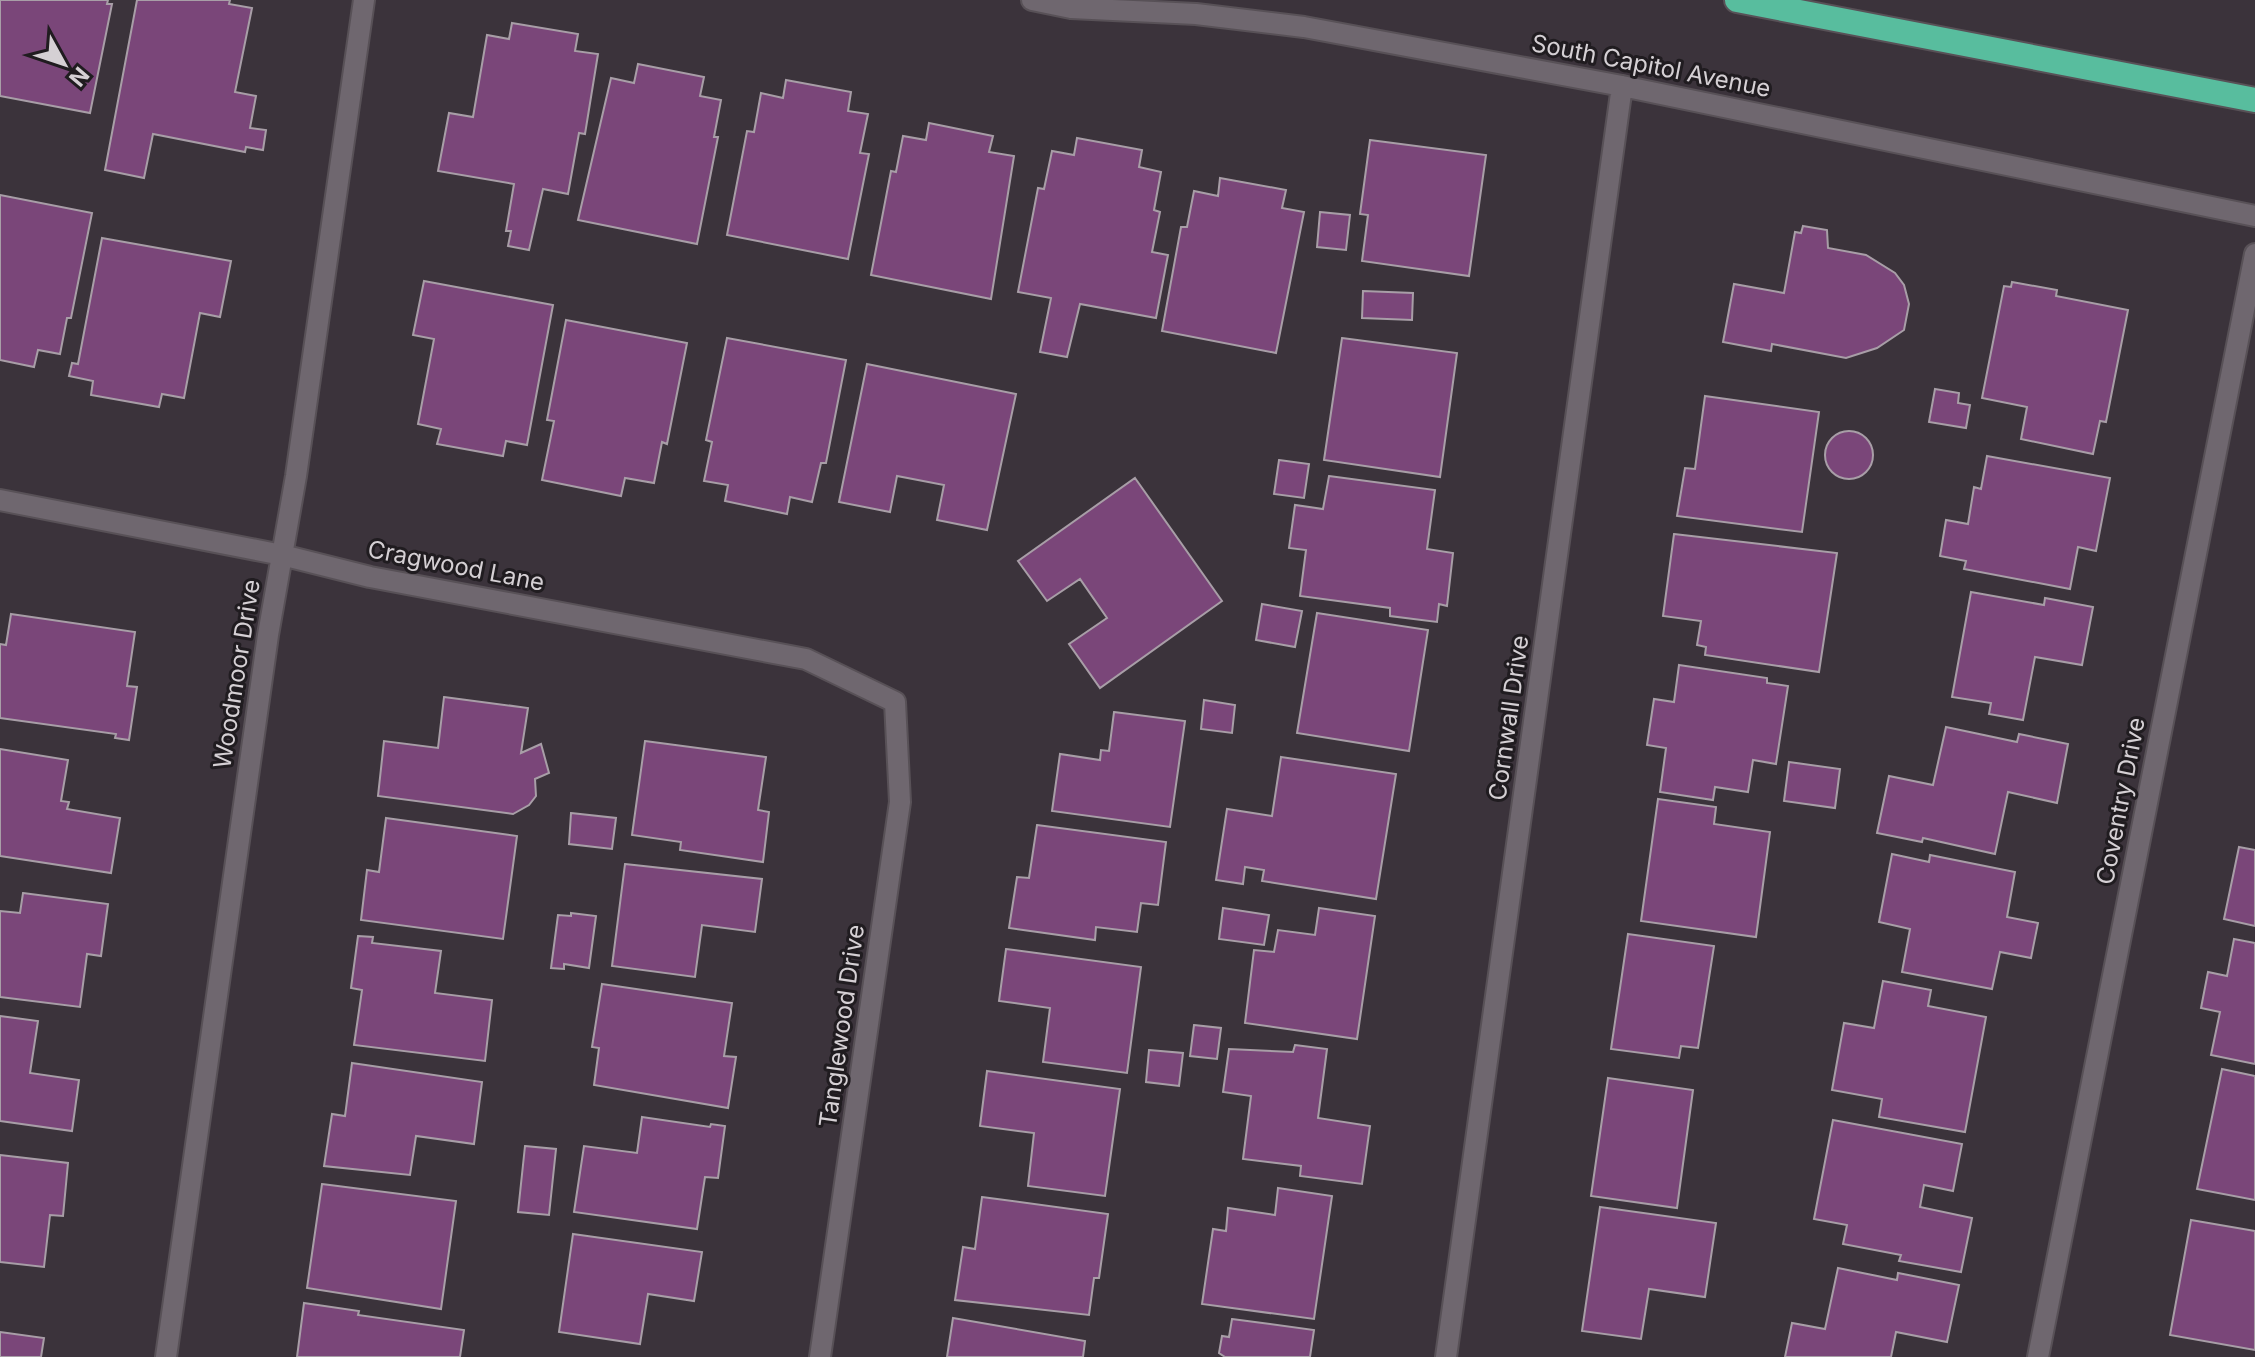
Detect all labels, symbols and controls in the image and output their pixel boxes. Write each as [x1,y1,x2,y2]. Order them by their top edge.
north arrow [24,24,104,104]
street label: South Capitol Avenue [1529,28,1773,103]
text: N [64,62,95,92]
street label: Cragwood Lane [365,534,547,597]
street label: Woodmoor Drive [207,577,266,771]
street label: Cornwall Drive [1483,633,1534,802]
street label: Coventry Drive [2090,715,2151,887]
street label: Tanglewood Drive [813,923,870,1129]

